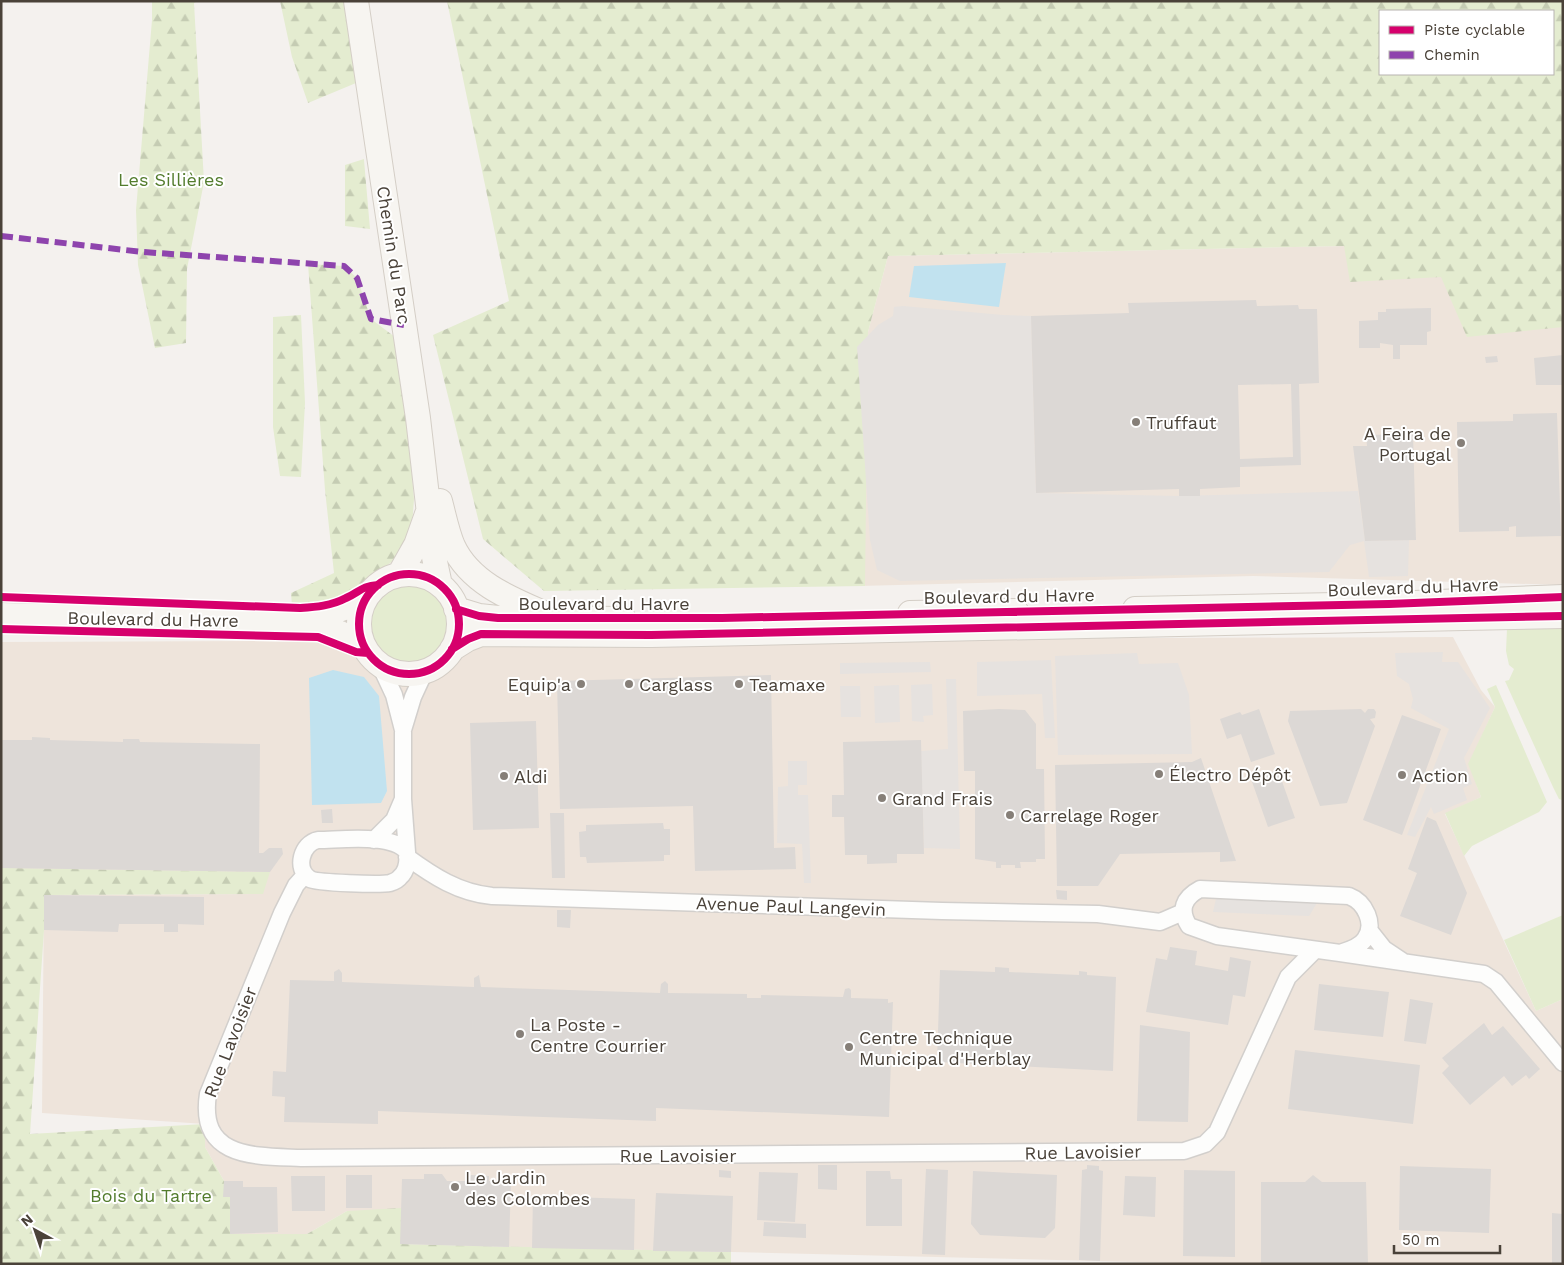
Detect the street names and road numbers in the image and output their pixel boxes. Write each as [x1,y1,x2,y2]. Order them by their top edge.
street label: Chemin du Parc [373,184,415,326]
street label: Boulevard du Havre [1327,574,1499,600]
street label: Boulevard du Havre [923,584,1095,608]
street label: Boulevard du Havre [518,593,690,614]
street label: Boulevard du Havre [67,607,239,631]
street label: Avenue Paul Langevin [696,892,886,920]
street label: Rue Lavoisier [199,984,261,1100]
street label: Rue Lavoisier [1024,1140,1142,1164]
street label: Rue Lavoisier [620,1145,737,1166]

